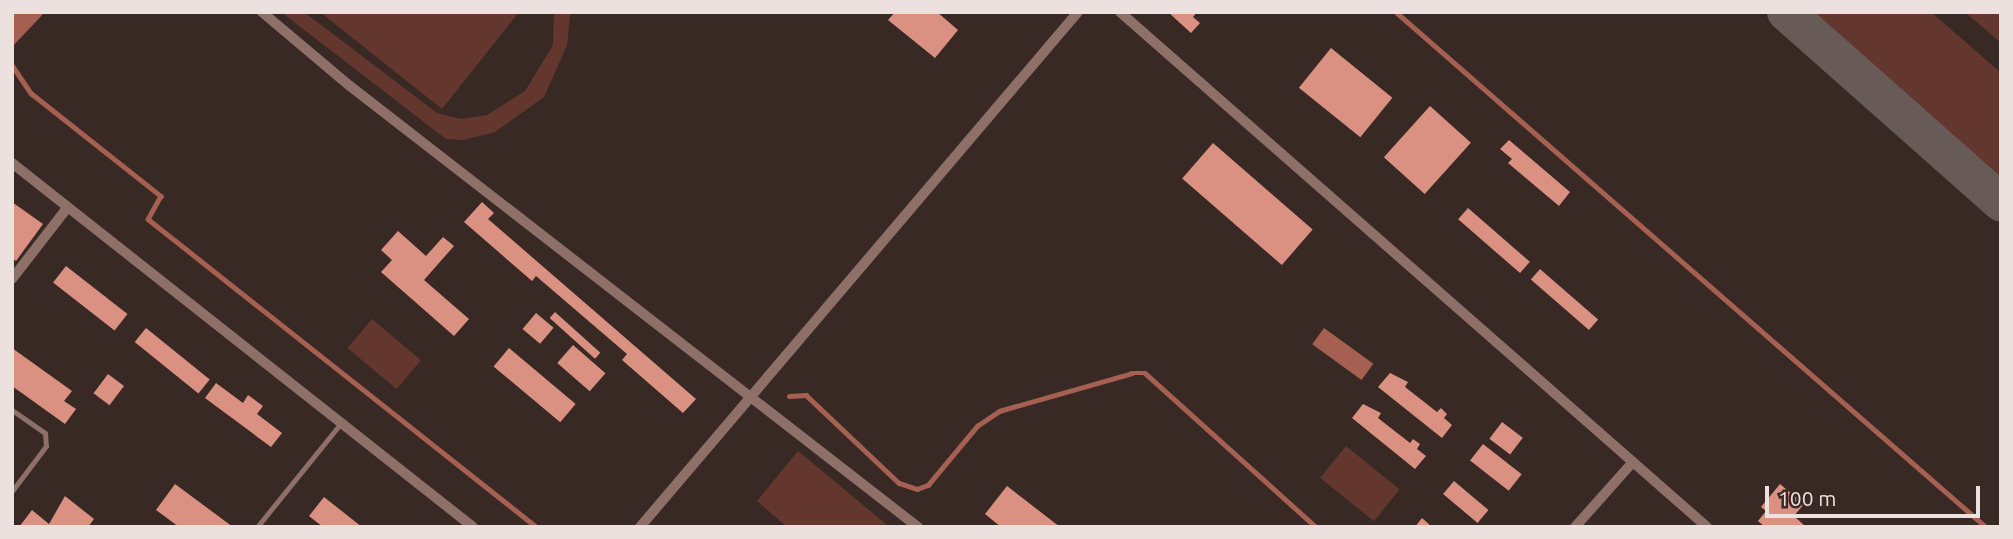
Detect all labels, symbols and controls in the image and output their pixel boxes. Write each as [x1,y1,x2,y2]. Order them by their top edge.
scale bar [1768,472,1983,516]
text: 100 m [1778,486,1836,510]

